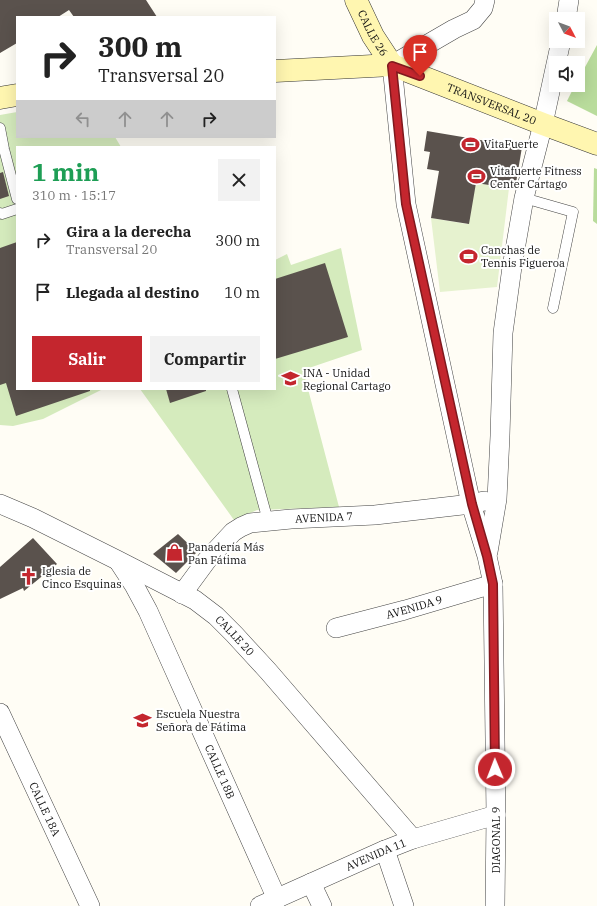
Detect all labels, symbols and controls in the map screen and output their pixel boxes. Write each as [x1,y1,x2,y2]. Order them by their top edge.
street label: CALLE 26 [355,8,391,59]
north arrow [549,12,585,48]
map controls [549,12,585,92]
text: 300 m [98,28,182,65]
icon: right [32,32,84,84]
pin [403,35,437,76]
icon: arrive [409,41,431,63]
button: sound [549,56,585,92]
text: Transversal 20 [98,64,224,87]
street label: TRANSVERSAL 20 [445,80,539,128]
icon: left [72,108,94,130]
icon: ahead [114,108,136,130]
icon: ahead [156,108,178,130]
icon: right [198,108,220,130]
sports icon: VitaFuerte [461,134,481,154]
place label: VitaFuerte [484,137,539,151]
text: 1 min [32,156,99,188]
button: close [218,159,260,201]
place label: Vitafuerte Fitness Center Cartago [490,164,582,191]
sports icon: Vitafuerte Fitness Center Cartago [467,167,487,187]
text: 310 m · 15:17 [32,187,116,204]
text: Gira a la derecha [66,222,191,241]
icon: right [32,229,54,251]
text: 300 m [215,231,260,250]
text: Transversal 20 [66,241,157,258]
place label: Canchas de Tennis Figueroa [481,243,565,270]
sports icon: Canchas de Tennis Figueroa [458,246,478,266]
icon: arrive [32,281,54,303]
text: Llegada al destino [66,283,199,302]
text: 10 m [224,283,260,302]
button: Salir [32,336,142,382]
button: Compartir [150,336,260,382]
place label: INA - Unidad Regional Cartago [303,366,391,393]
school or university icon: INA - Unidad Regional Cartago [280,369,300,389]
street label: AVENIDA 7 [295,509,353,526]
place label: Panadería Más Pan Fátima [188,540,264,567]
shop icon: Panadería Más Pan Fátima [165,543,185,563]
place label: Iglesia de Cinco Esquinas [42,564,122,591]
church icon: Iglesia de Cinco Esquinas [19,567,39,587]
street label: AVENIDA 9 [385,592,444,622]
street label: CALLE 20 [212,612,258,659]
place label: Escuela Nuestra Señora de Fátima [156,707,246,734]
school or university icon: Escuela Nuestra Señora de Fátima [133,710,153,730]
street label: CALLE 18B [202,742,238,801]
position arrow [474,748,516,790]
street label: CALLE 18A [26,780,64,839]
street label: DIAGONAL 9 [489,807,503,873]
street label: AVENIDA 11 [344,835,408,874]

